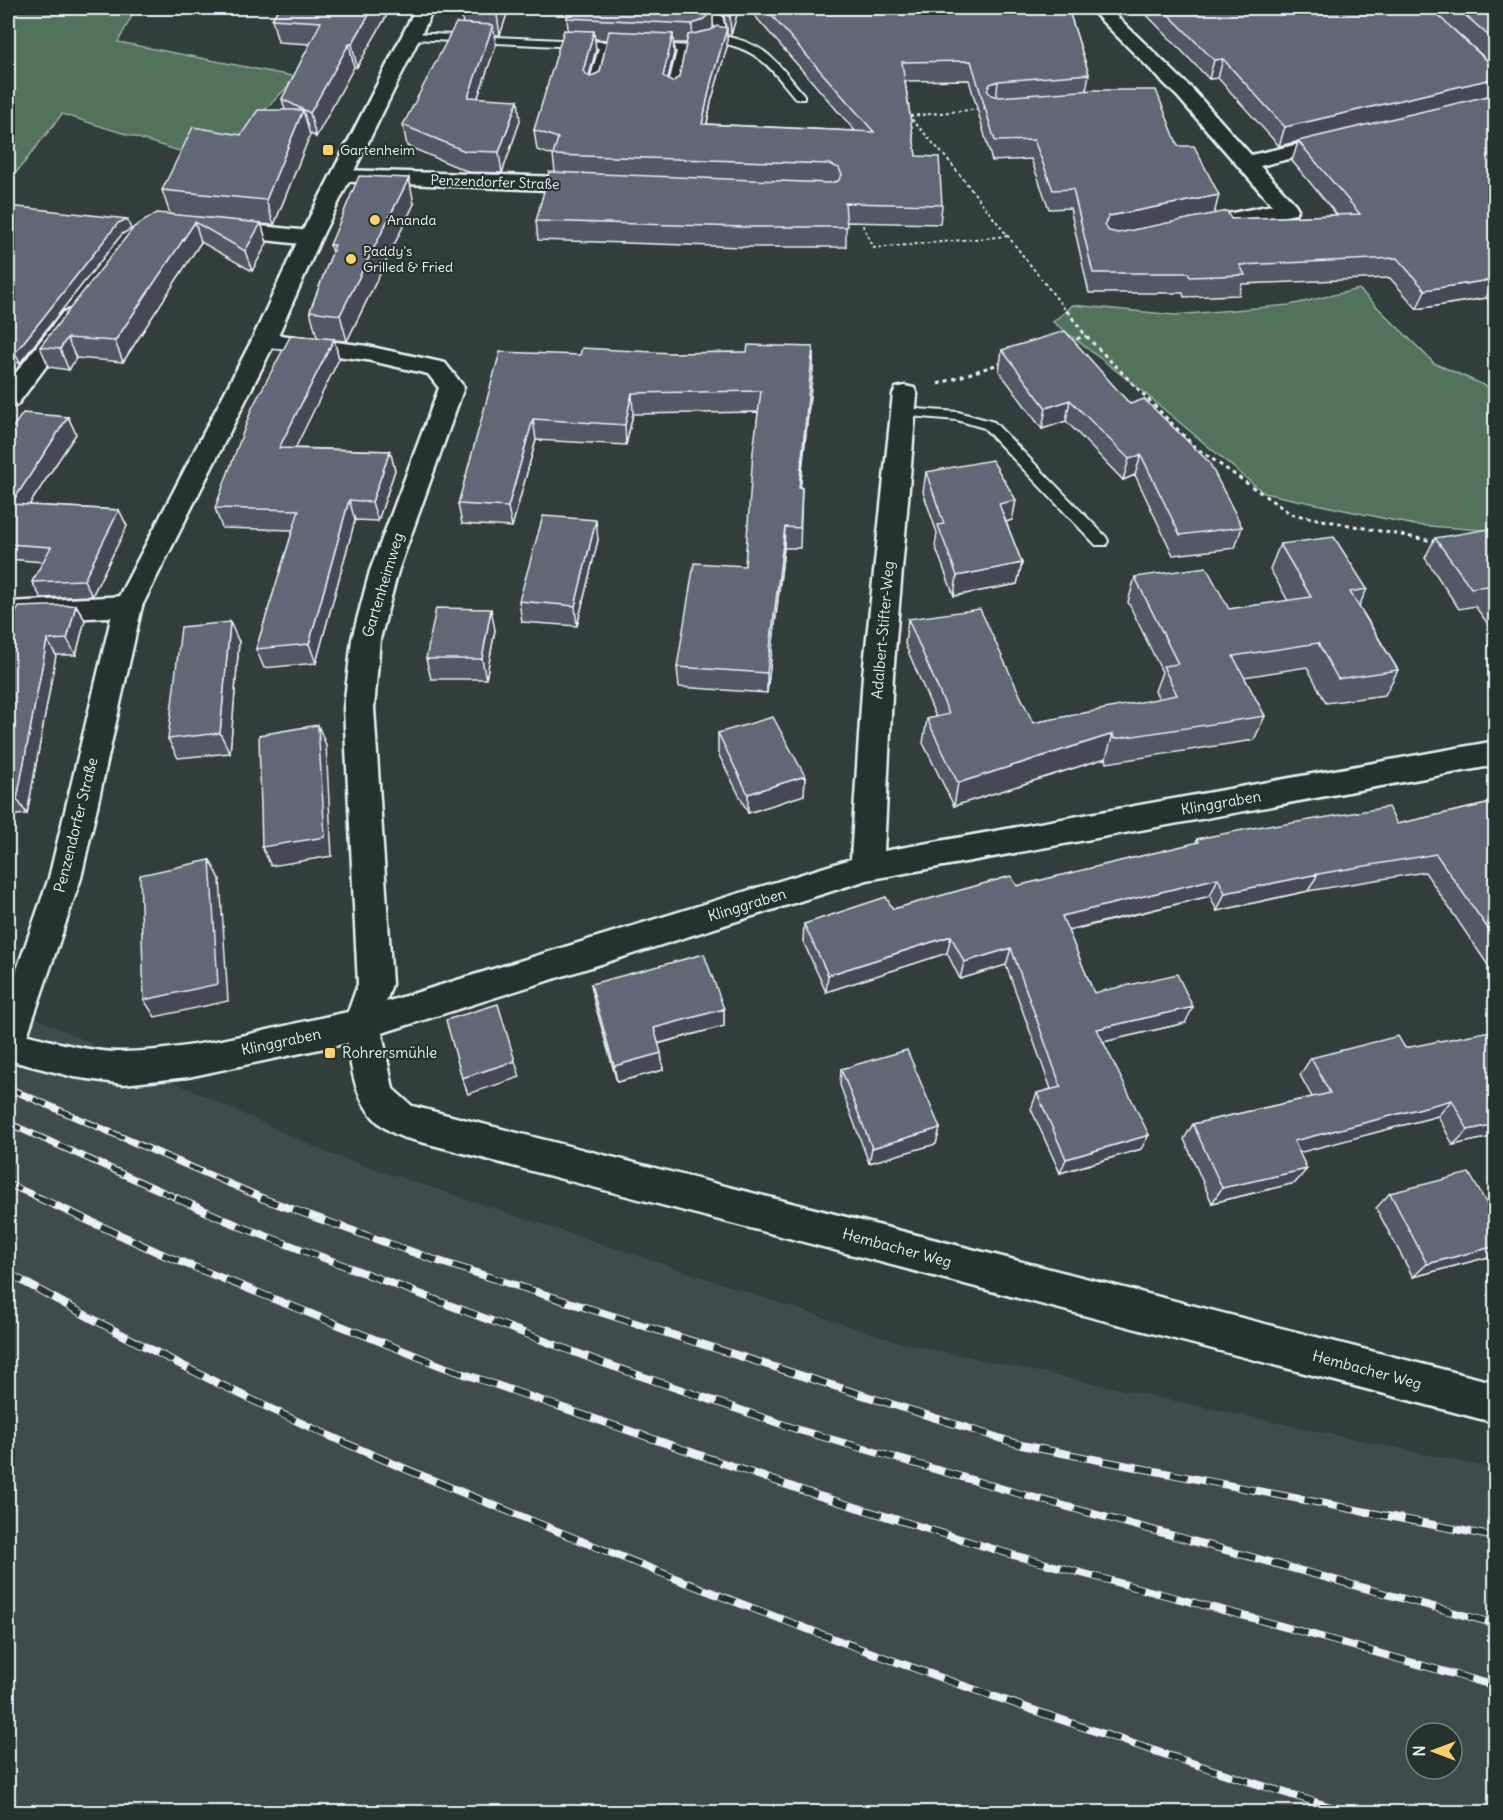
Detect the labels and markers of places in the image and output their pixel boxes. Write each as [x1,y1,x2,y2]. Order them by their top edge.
place label: Gartenheim [340,141,415,159]
marker: Gartenheim [321,143,335,157]
place label: Ananda [387,211,436,229]
marker: Ananda [368,213,382,227]
place label: Paddy's Grilled & Fried [363,242,453,276]
marker: Paddy's Grilled & Fried [344,252,358,266]
place label: Rohrersmühle [342,1043,437,1062]
marker: Rohrersmühle [323,1046,337,1060]

